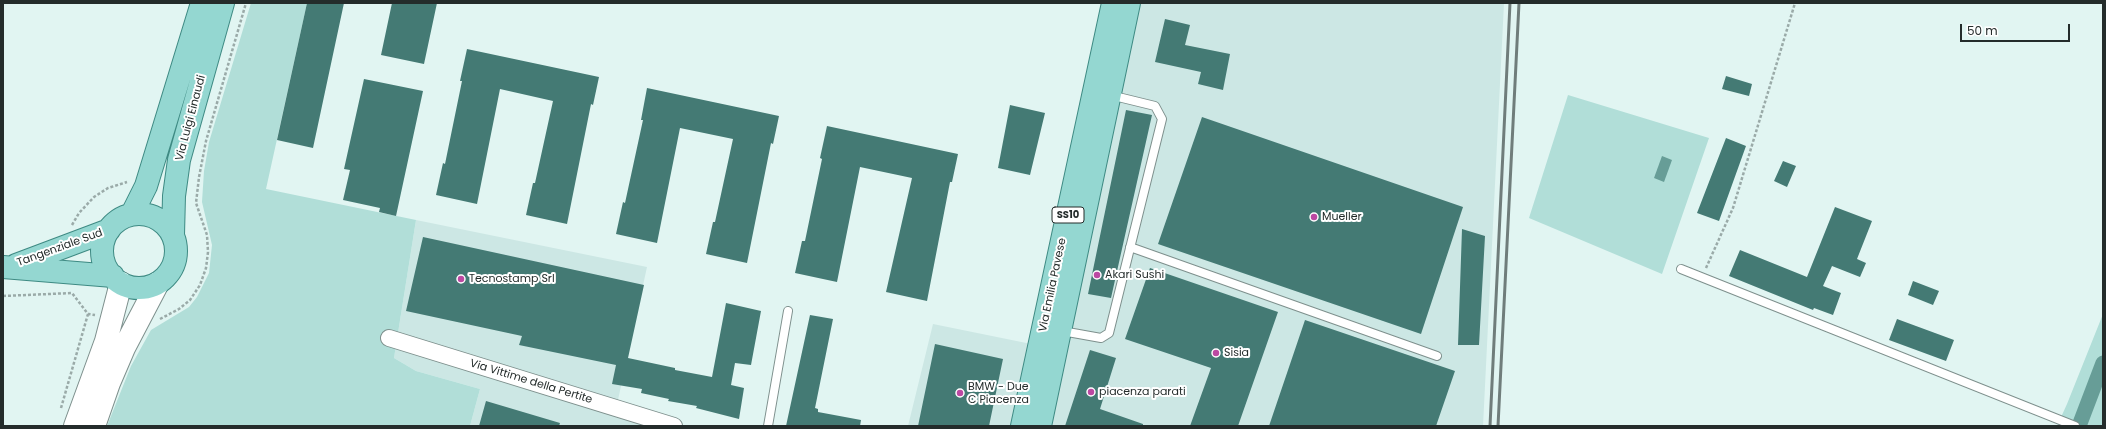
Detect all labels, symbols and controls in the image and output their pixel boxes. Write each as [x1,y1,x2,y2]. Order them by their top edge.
scale bar [1962,16,2072,42]
text: 50 m [1967,22,1998,39]
street label: Via Luigi Einaudi [173,74,209,162]
road number: SS10 [1052,207,1084,223]
place label: Mueller [1322,210,1362,224]
marker: Mueller [1309,212,1319,222]
street label: Tangenziale Sud [15,226,105,270]
street label: Via Emilia Pavese [1037,237,1069,333]
place label: Akari Sushi [1105,268,1164,282]
marker: Akari Sushi [1092,270,1102,280]
place label: Tecnostamp Srl [469,272,555,286]
marker: Tecnostamp Srl [456,274,466,284]
place label: Sisia [1224,346,1249,360]
marker: Sisia [1211,348,1221,358]
street label: Via Vittime della Pertite [468,357,594,407]
place label: BMW - Due C Piacenza [968,380,1029,406]
place label: piacenza parati [1099,385,1186,399]
marker: piacenza parati [1086,387,1096,397]
marker: BMW - Due C Piacenza [955,388,965,398]

